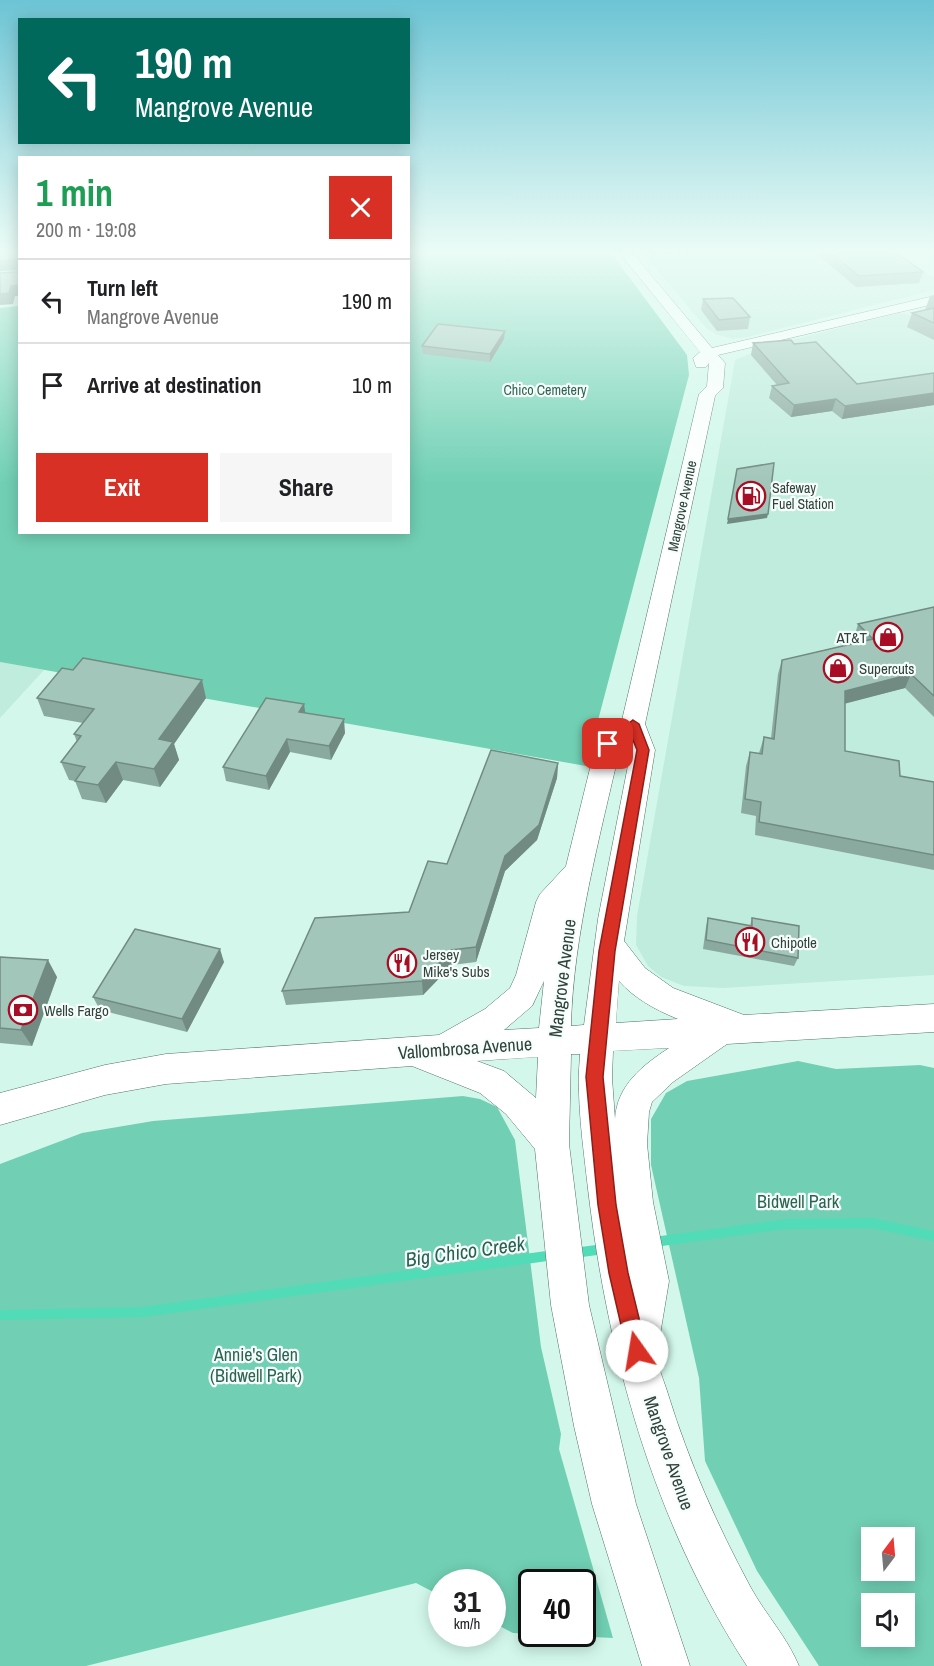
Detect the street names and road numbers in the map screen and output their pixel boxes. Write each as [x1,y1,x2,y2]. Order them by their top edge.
street label: Mangrove Avenue [664,459,700,553]
street label: Mangrove Avenue [542,918,582,1038]
street label: Vallombrosa Avenue [397,1031,533,1065]
street label: Mangrove Avenue [638,1393,700,1513]

